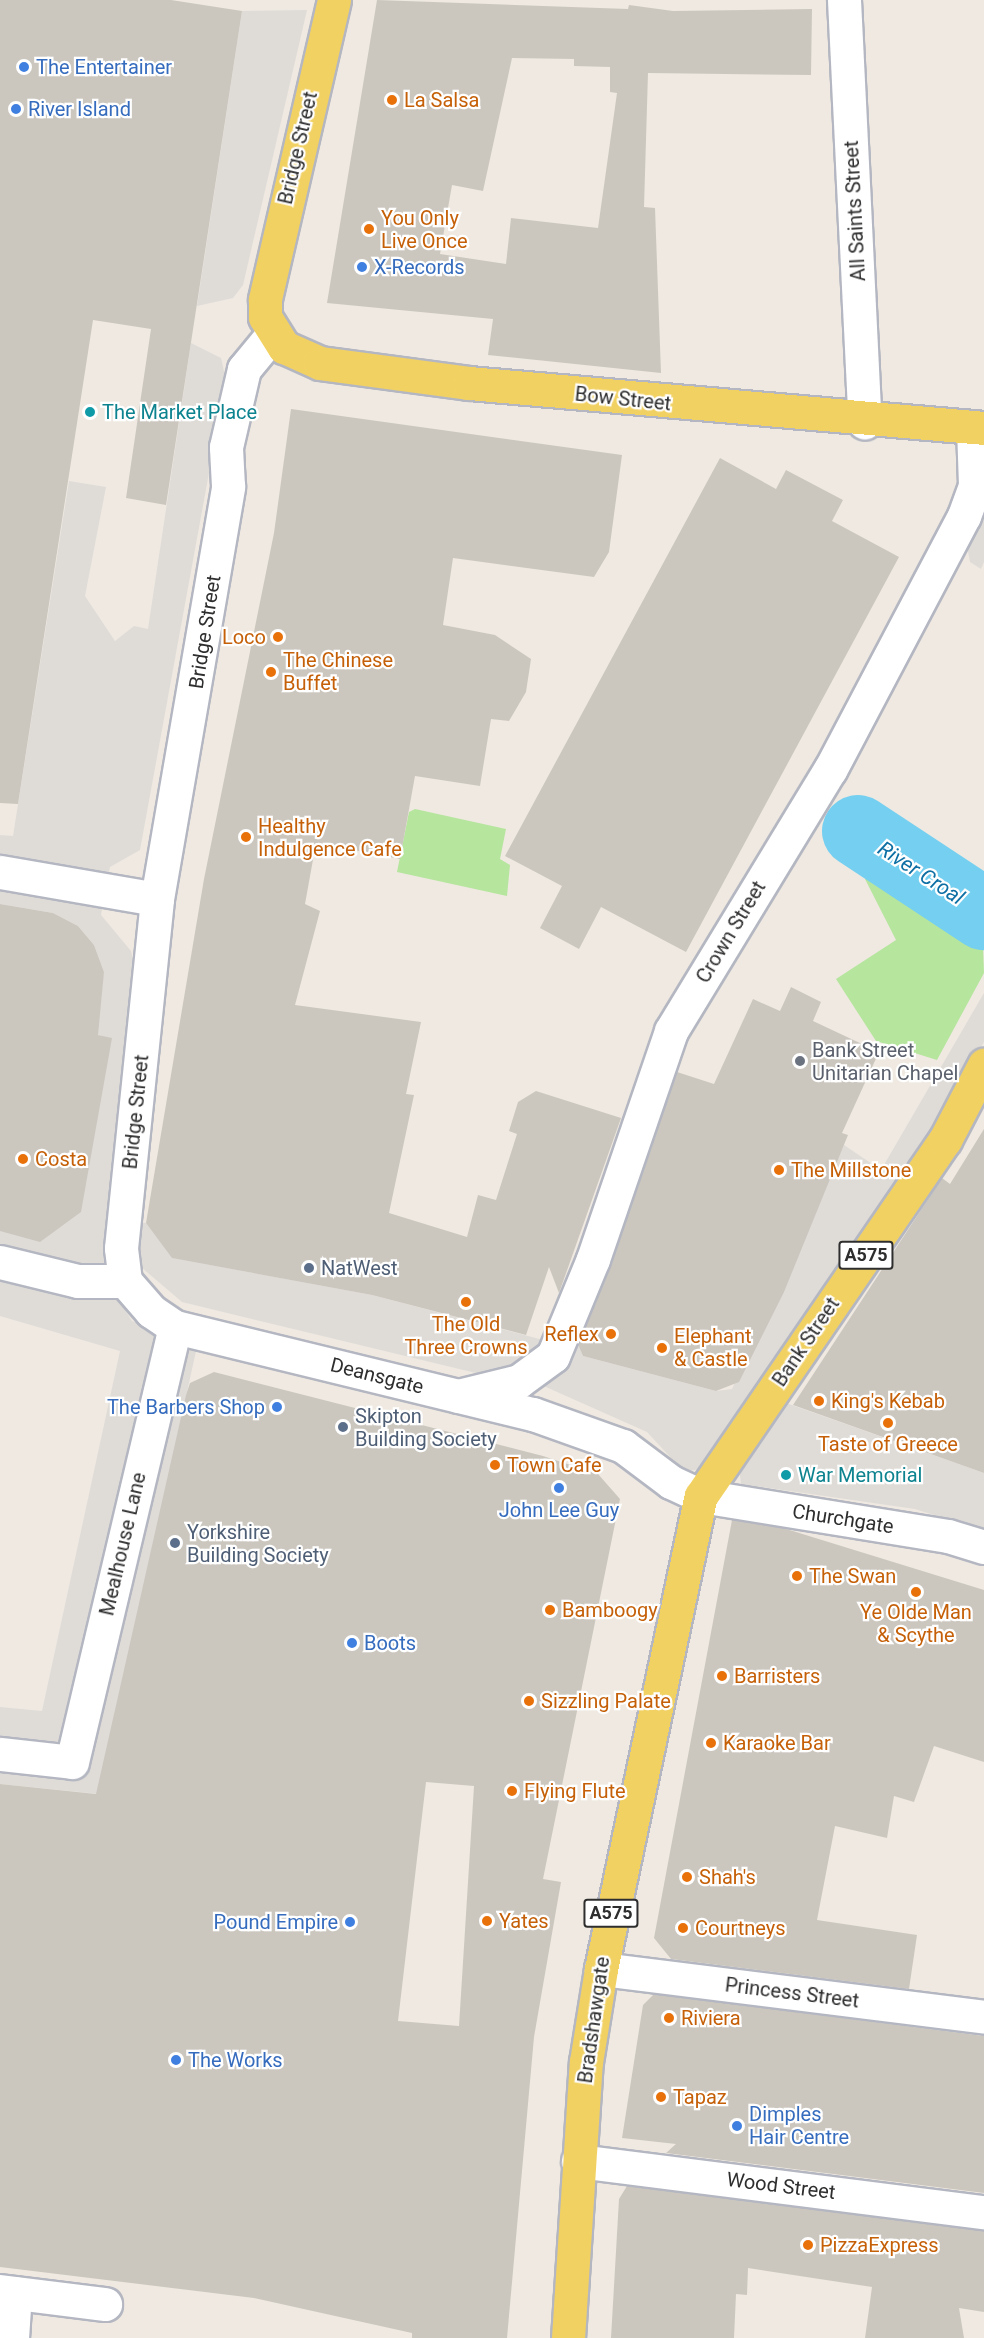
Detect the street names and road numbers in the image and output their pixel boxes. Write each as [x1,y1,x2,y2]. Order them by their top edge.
street label: Bridge Street [273,89,323,207]
street label: All Saints Street [839,140,871,282]
street label: Bow Street [574,382,672,416]
street label: Bridge Street [184,573,226,691]
street label: Crown Street [691,877,771,987]
street label: Bridge Street [118,1054,154,1170]
road number: A575 [838,1240,894,1270]
street label: Bank Street [767,1293,845,1391]
street label: Deansgate [328,1353,426,1399]
street label: Mealhouse Lane [95,1470,151,1618]
street label: Churchgate [791,1499,895,1539]
road number: A575 [582,1898,640,1928]
street label: Bradshawgate [573,1955,615,2085]
street label: Princess Street [724,1973,860,2013]
street label: Wood Street [725,2167,837,2205]

